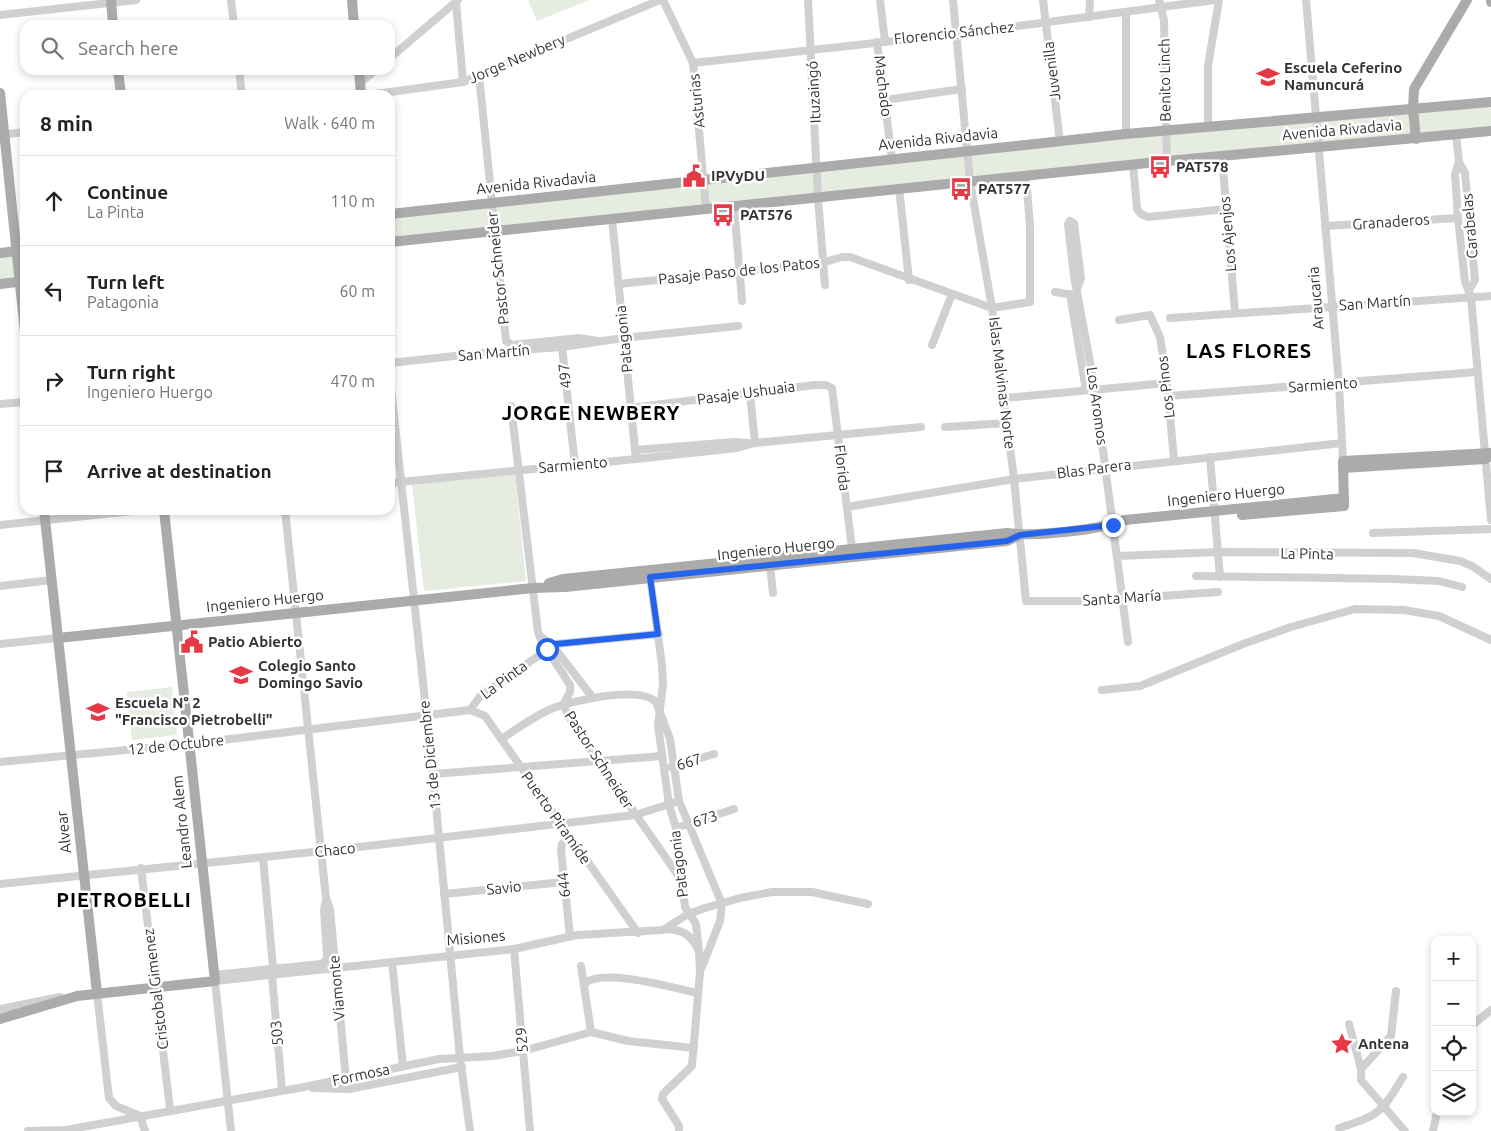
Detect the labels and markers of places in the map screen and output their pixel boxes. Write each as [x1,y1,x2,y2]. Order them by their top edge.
place label: Escuela Ceferino Namuncurá [1284,59,1402,93]
school or university icon: Escuela Ceferino Namuncurá [1255,64,1281,90]
bus stop icon: PAT578 [1147,154,1173,180]
place label: PAT578 [1176,158,1228,175]
public building icon: IPVyDU [681,163,707,189]
place label: IPVyDU [711,167,765,184]
bus stop icon: PAT577 [948,176,974,202]
place label: PAT577 [978,180,1030,197]
bus stop icon: PAT576 [710,202,736,228]
place label: PAT576 [740,206,792,223]
public building icon: Patio Abierto [179,629,205,655]
place label: Patio Abierto [208,633,302,650]
place label: Colegio Santo Domingo Savio [258,657,363,691]
school or university icon: Colegio Santo Domingo Savio [228,662,254,688]
place label: Escuela N° 2 "Francisco Pietrobelli" [115,694,273,728]
school or university icon: Escuela N° 2 "Francisco Pietrobelli" [85,699,111,725]
place icon: Antena [1329,1031,1355,1057]
place label: Antena [1358,1035,1409,1052]

